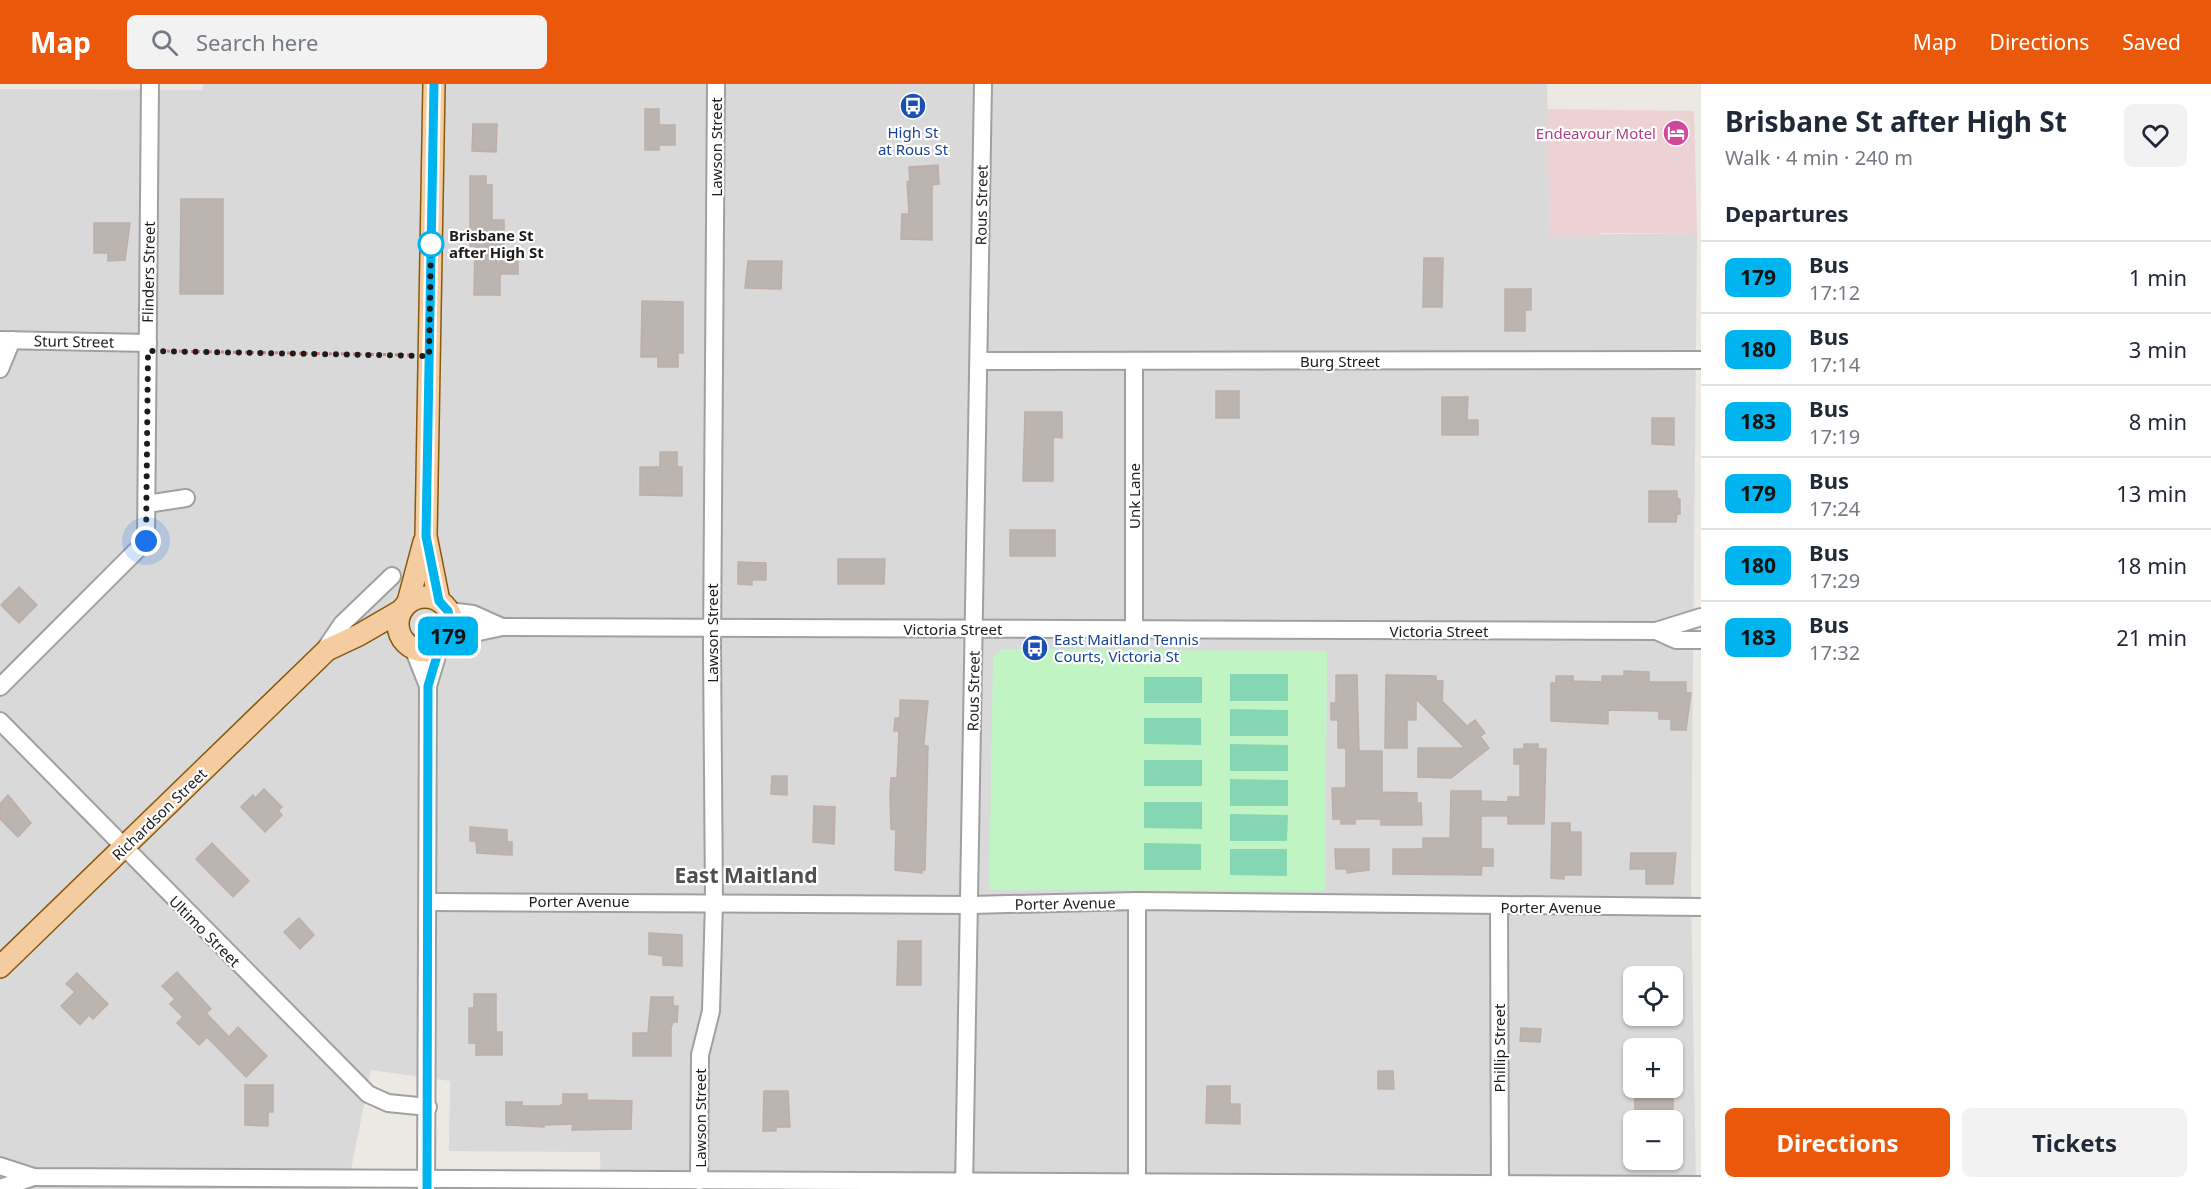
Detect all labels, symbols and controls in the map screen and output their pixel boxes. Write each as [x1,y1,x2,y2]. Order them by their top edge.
search box [127,15,547,69]
text: Map [30,23,91,61]
icon: search [148,26,181,59]
text: Search here [196,27,318,57]
text: Map [1913,28,1957,56]
text: Directions [1990,28,2089,56]
text: Saved [2122,28,2181,56]
bus stop icon: High St at Rous St [898,91,928,121]
street label: Lawson Street [706,97,726,197]
text: Brisbane St after High St [1725,102,2067,140]
button: heart [2124,104,2187,167]
hotel icon: Endeavour Motel [1661,118,1691,148]
place label: High St at Rous St [878,122,949,159]
place label: Endeavour Motel [1536,123,1656,143]
text: Walk · 4 min · 240 m [1725,144,1913,171]
street label: Rous Street [970,164,992,245]
text: Departures [1725,198,1849,228]
street label: Flinders Street [137,220,159,323]
place label: Brisbane St after High St [449,225,544,262]
marker: Brisbane St after High St [418,231,444,257]
text: Bus [1809,249,1849,279]
text: 1 min [2129,262,2187,292]
text: 179 [1740,263,1776,291]
text: 17:12 [1809,279,1860,306]
text: Bus [1809,321,1849,351]
street label: Sturt Street [34,330,115,352]
text: 3 min [2129,334,2187,364]
text: 180 [1740,335,1776,363]
street label: Burg Street [1300,351,1381,371]
text: 17:14 [1809,351,1860,378]
text: Bus [1809,393,1849,423]
text: 8 min [2129,406,2187,436]
text: 183 [1740,407,1776,435]
text: 17:19 [1809,423,1860,450]
street label: Unk Lane [1124,463,1144,529]
text: Bus [1809,465,1849,495]
text: 13 min [2116,478,2187,508]
text: 179 [1740,479,1776,507]
text: 17:24 [1809,495,1860,522]
your location [131,526,161,556]
text: Bus [1809,537,1849,567]
text: 18 min [2116,550,2187,580]
text: 180 [1740,551,1776,579]
text: 17:29 [1809,567,1860,594]
street label: Lawson Street [702,583,722,683]
text: Bus [1809,609,1849,639]
line badge: 179 [414,616,482,656]
street label: Victoria Street [904,619,1003,639]
street label: Victoria Street [1390,621,1489,641]
text: 179 [430,622,466,650]
text: 21 min [2116,622,2187,652]
text: 183 [1740,623,1776,651]
place label: East Maitland Tennis Courts, Victoria St [1054,629,1199,666]
bus stop icon: East Maitland Tennis Courts, Victoria St [1020,633,1050,663]
text: 17:32 [1809,639,1860,666]
street label: Rous Street [962,650,984,731]
street label: Richardson Street [107,763,211,864]
district label: East Maitland [675,861,818,889]
street label: Ultimo Street [165,891,245,971]
street label: Porter Avenue [529,891,629,911]
street label: Porter Avenue [1014,892,1116,914]
street label: Porter Avenue [1501,897,1601,917]
map controls [1623,966,1683,1170]
button: locate [1623,966,1683,1026]
street label: Phillip Street [1489,1003,1509,1092]
button: + [1623,1038,1683,1098]
street label: Lawson Street [690,1068,710,1168]
button: Directions [1725,1108,1950,1177]
button: Tickets [1962,1108,2187,1177]
button: − [1623,1110,1683,1170]

